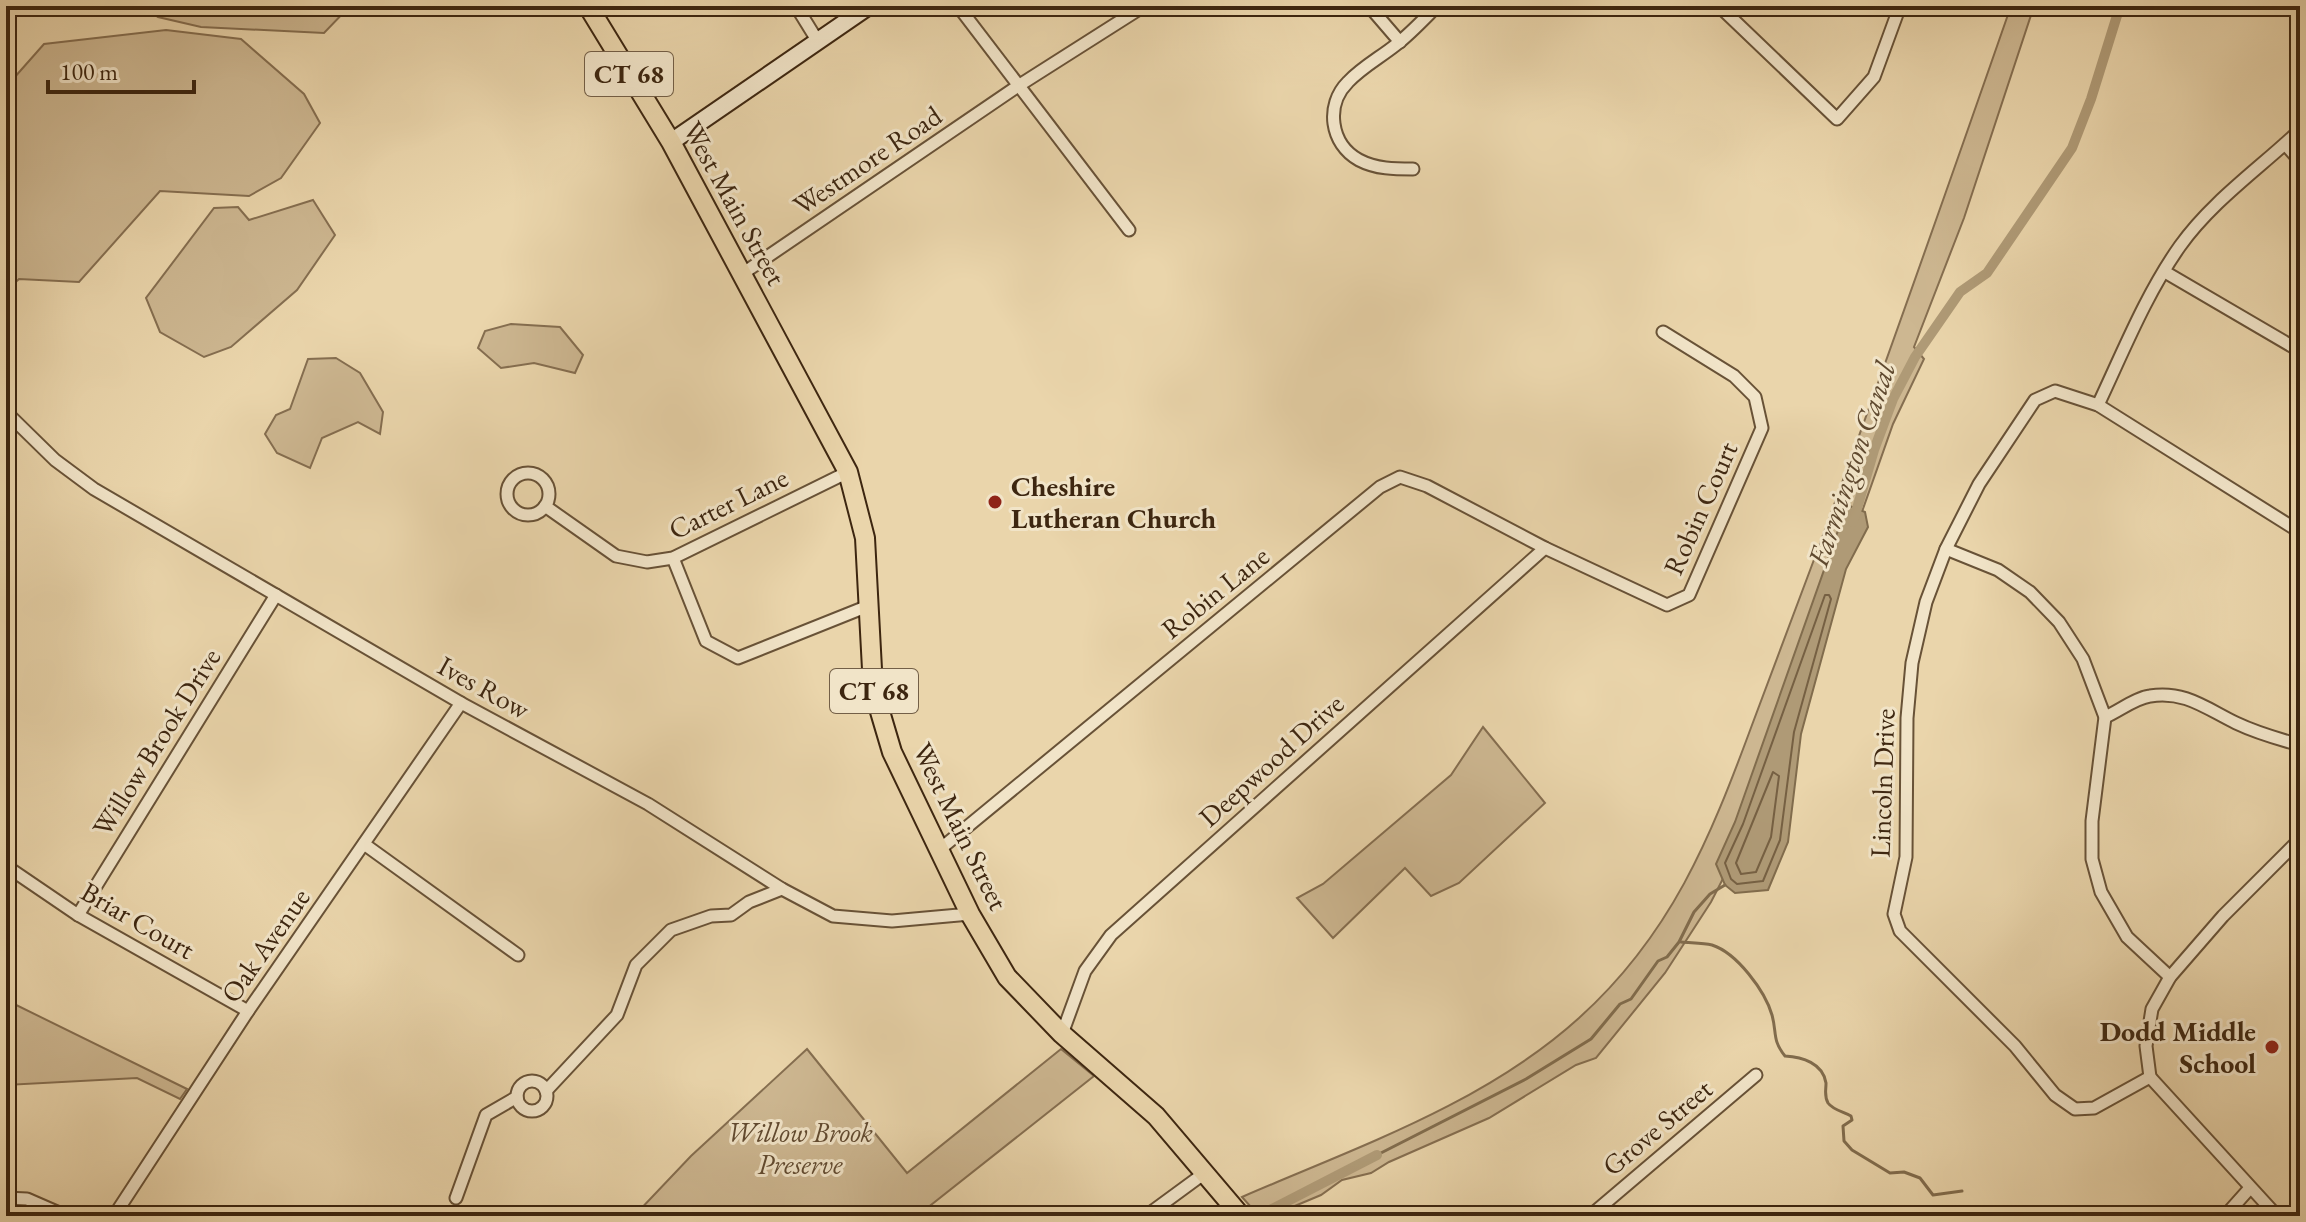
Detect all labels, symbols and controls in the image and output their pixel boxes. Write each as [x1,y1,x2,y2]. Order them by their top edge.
scale bar [48,44,194,94]
road number: CT 68 [585,52,673,96]
text: 100 m [60,56,118,87]
street label: Westmore Road [786,97,949,223]
street label: West Main Street [675,115,795,291]
water label: Farmington Canal [1797,355,1905,572]
street label: Robin Court [1655,436,1745,580]
street label: Carter Lane [662,459,794,547]
place label: Cheshire Lutheran Church [1011,468,1216,536]
marker: Cheshire Lutheran Church [986,493,1004,511]
street label: Robin Lane [1154,537,1276,646]
street label: Willow Brook Drive [84,641,228,843]
street label: Ives Row [432,647,537,727]
road number: CT 68 [830,669,918,713]
street label: Deepwood Drive [1191,685,1351,834]
street label: Lincoln Drive [1861,708,1903,858]
street label: West Main Street [905,736,1017,916]
street label: Briar Court [75,873,201,967]
street label: Oak Avenue [213,881,318,1009]
place label: Dodd Middle School [2100,1013,2256,1081]
marker: Dodd Middle School [2263,1038,2281,1056]
street label: Grove Street [1595,1070,1720,1183]
park label: Willow Brook Preserve [727,1114,873,1182]

